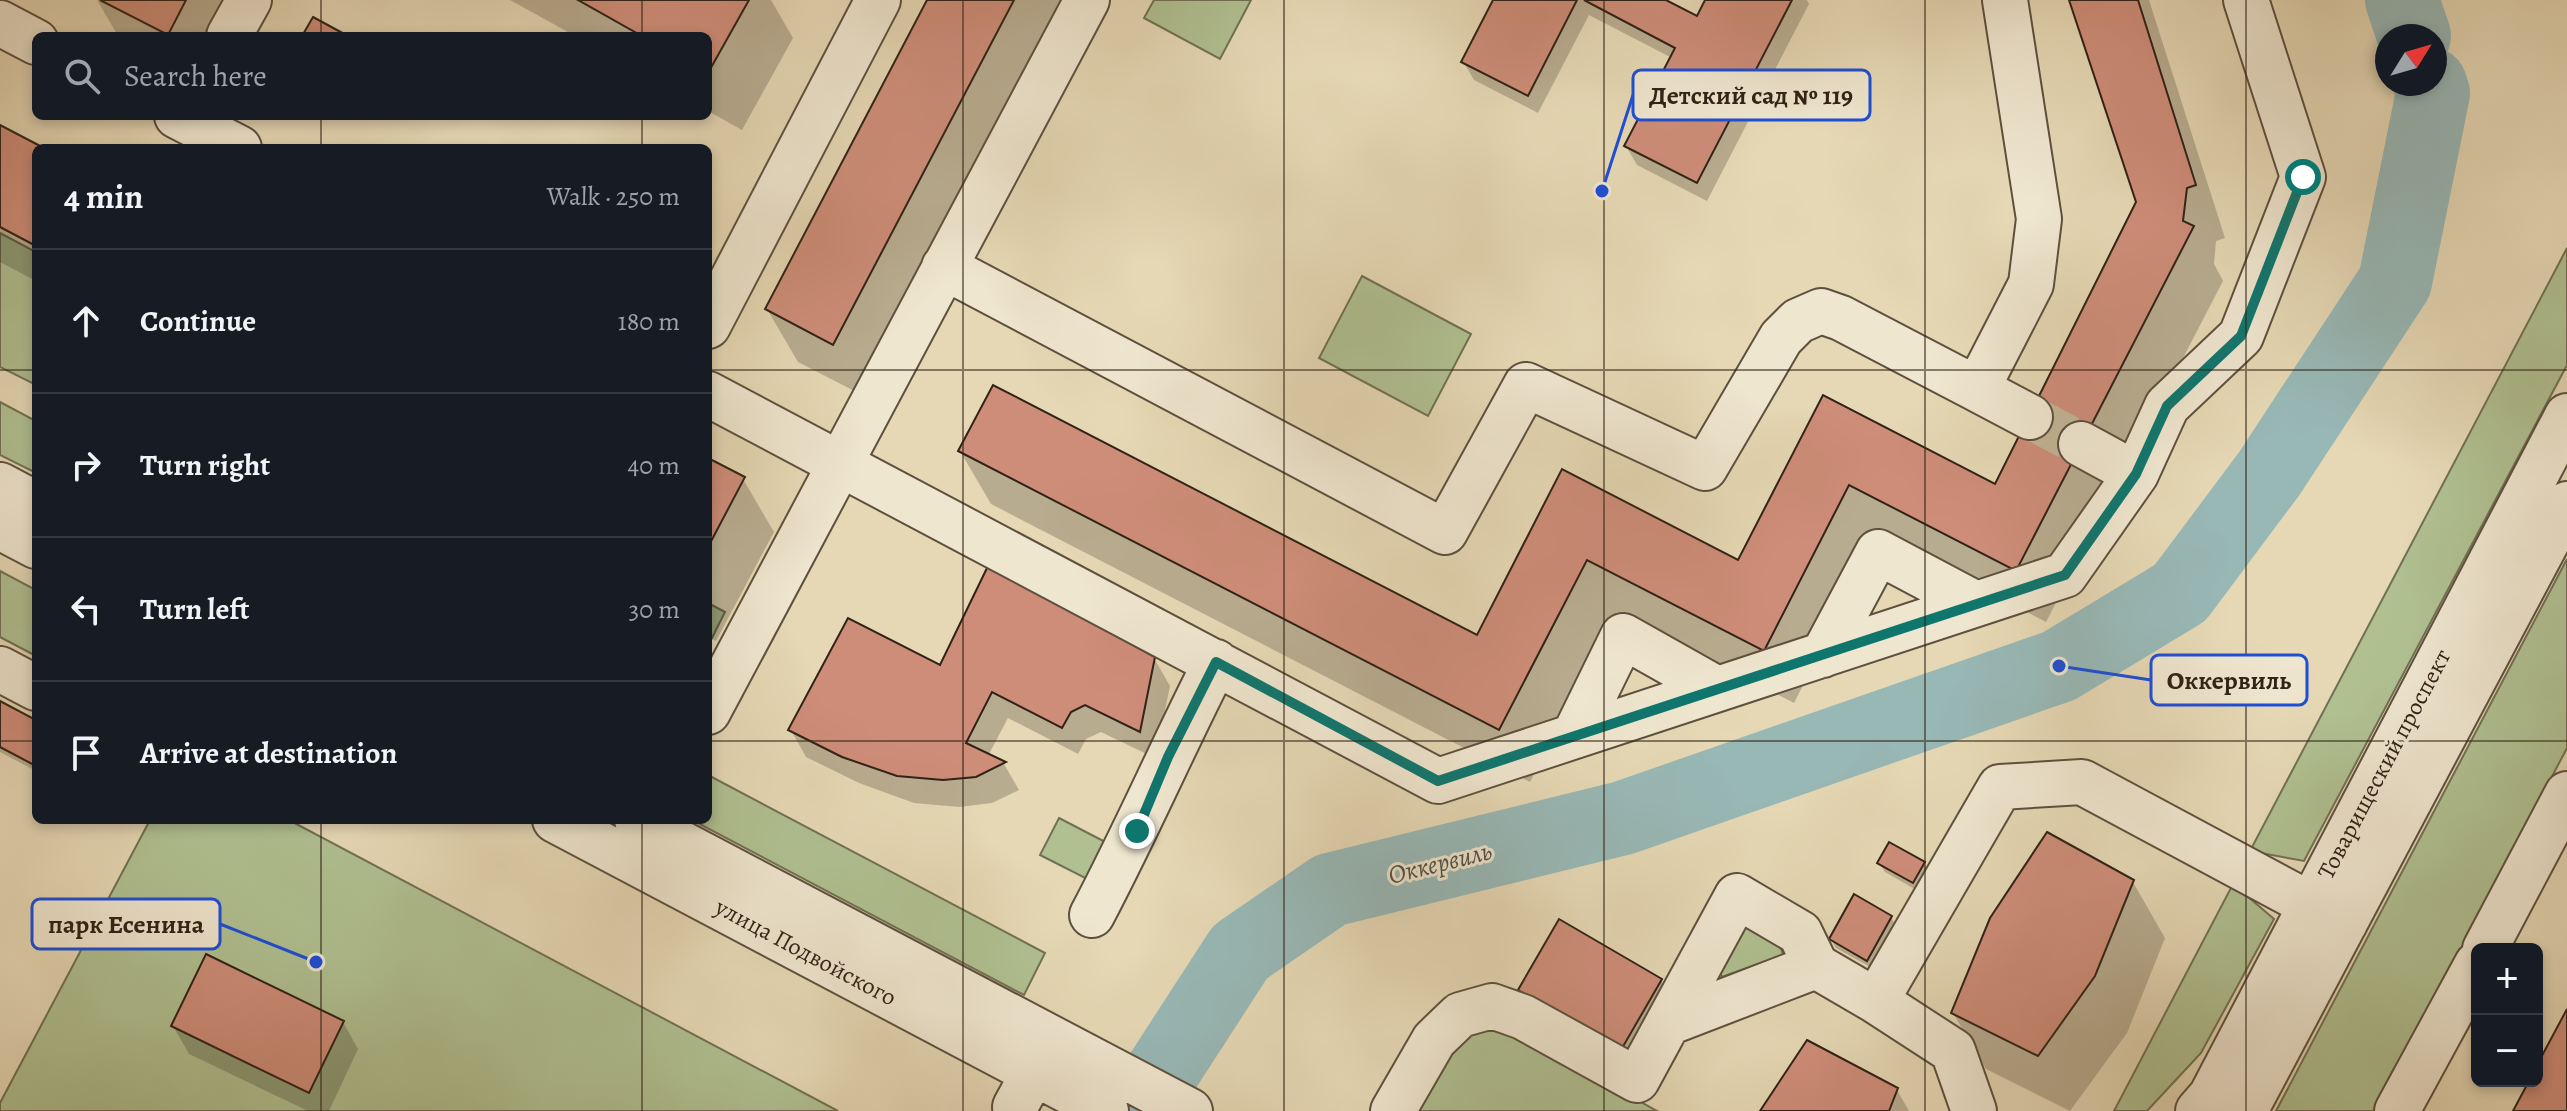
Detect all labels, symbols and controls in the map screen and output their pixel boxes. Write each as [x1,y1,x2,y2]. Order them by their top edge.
north arrow [2375,24,2447,96]
search box [32,32,712,120]
icon: search [60,54,104,98]
text: Search here [124,56,267,96]
callout: Детский сад № 119 [1633,70,1870,120]
text: Детский сад № 119 [1649,78,1853,113]
route start [2285,159,2321,195]
text: 4 min [64,173,143,220]
text: Walk · 250 m [547,179,680,214]
icon: ahead [64,299,108,343]
text: Continue [140,301,256,341]
text: 180 m [618,304,680,339]
icon: right [64,443,108,487]
text: Turn right [140,445,270,485]
text: 40 m [628,448,680,483]
icon: left [64,587,108,631]
text: Turn left [140,589,249,629]
text: 30 m [629,592,680,627]
street label: Товарищеский проспект [2310,643,2458,884]
callout: Оккервиль [2151,655,2307,705]
text: Оккервиль [2167,663,2291,698]
icon: arrive [64,731,108,775]
text: Arrive at destination [140,733,397,773]
route end [1119,813,1155,849]
water label: Оккервиль [1384,833,1496,893]
street label: улица Подвойского [709,890,902,1013]
callout: парк Есенина [32,899,220,949]
text: парк Есенина [48,907,205,942]
map controls [2471,943,2543,1087]
button: + [2471,943,2543,1015]
button: − [2471,1015,2543,1087]

